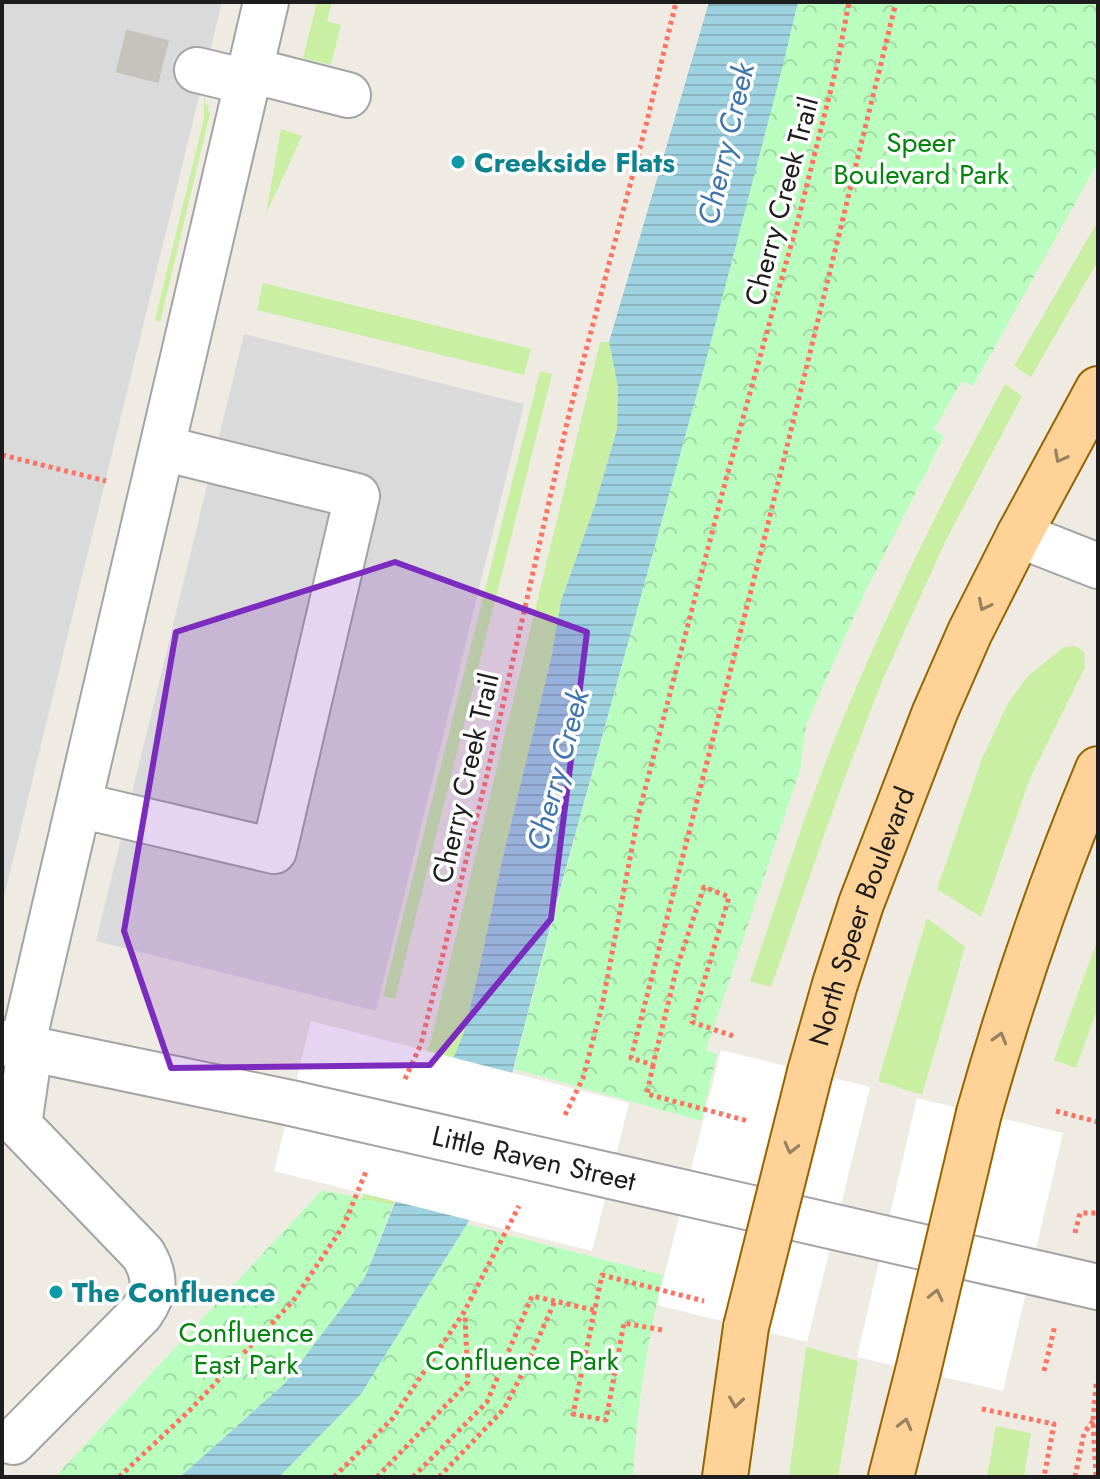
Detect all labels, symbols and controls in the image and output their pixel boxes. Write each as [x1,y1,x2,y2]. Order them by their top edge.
water label: Cherry Creek [686,57,765,229]
street label: Cherry Creek Trail [734,92,829,310]
park label: Speer Boulevard Park [833,122,1010,195]
place label: Creekside Flats [474,142,675,183]
marker: Creekside Flats [449,153,467,171]
one-way arrow [1055,449,1070,464]
one-way arrow [978,596,994,611]
street label: Cherry Creek Trail [421,669,510,887]
water label: Cherry Creek [515,683,600,855]
street label: North Speer Boulevard [798,781,925,1051]
one-way arrow [991,1031,1007,1045]
street label: Little Raven Street [428,1115,640,1202]
one-way arrow [783,1140,800,1154]
place label: The Confluence [72,1272,276,1313]
marker: The Confluence [47,1283,65,1301]
one-way arrow [927,1289,944,1302]
park label: Confluence East Park [178,1312,314,1385]
park label: Confluence Park [425,1340,619,1381]
one-way arrow [727,1396,744,1409]
one-way arrow [895,1417,912,1431]

